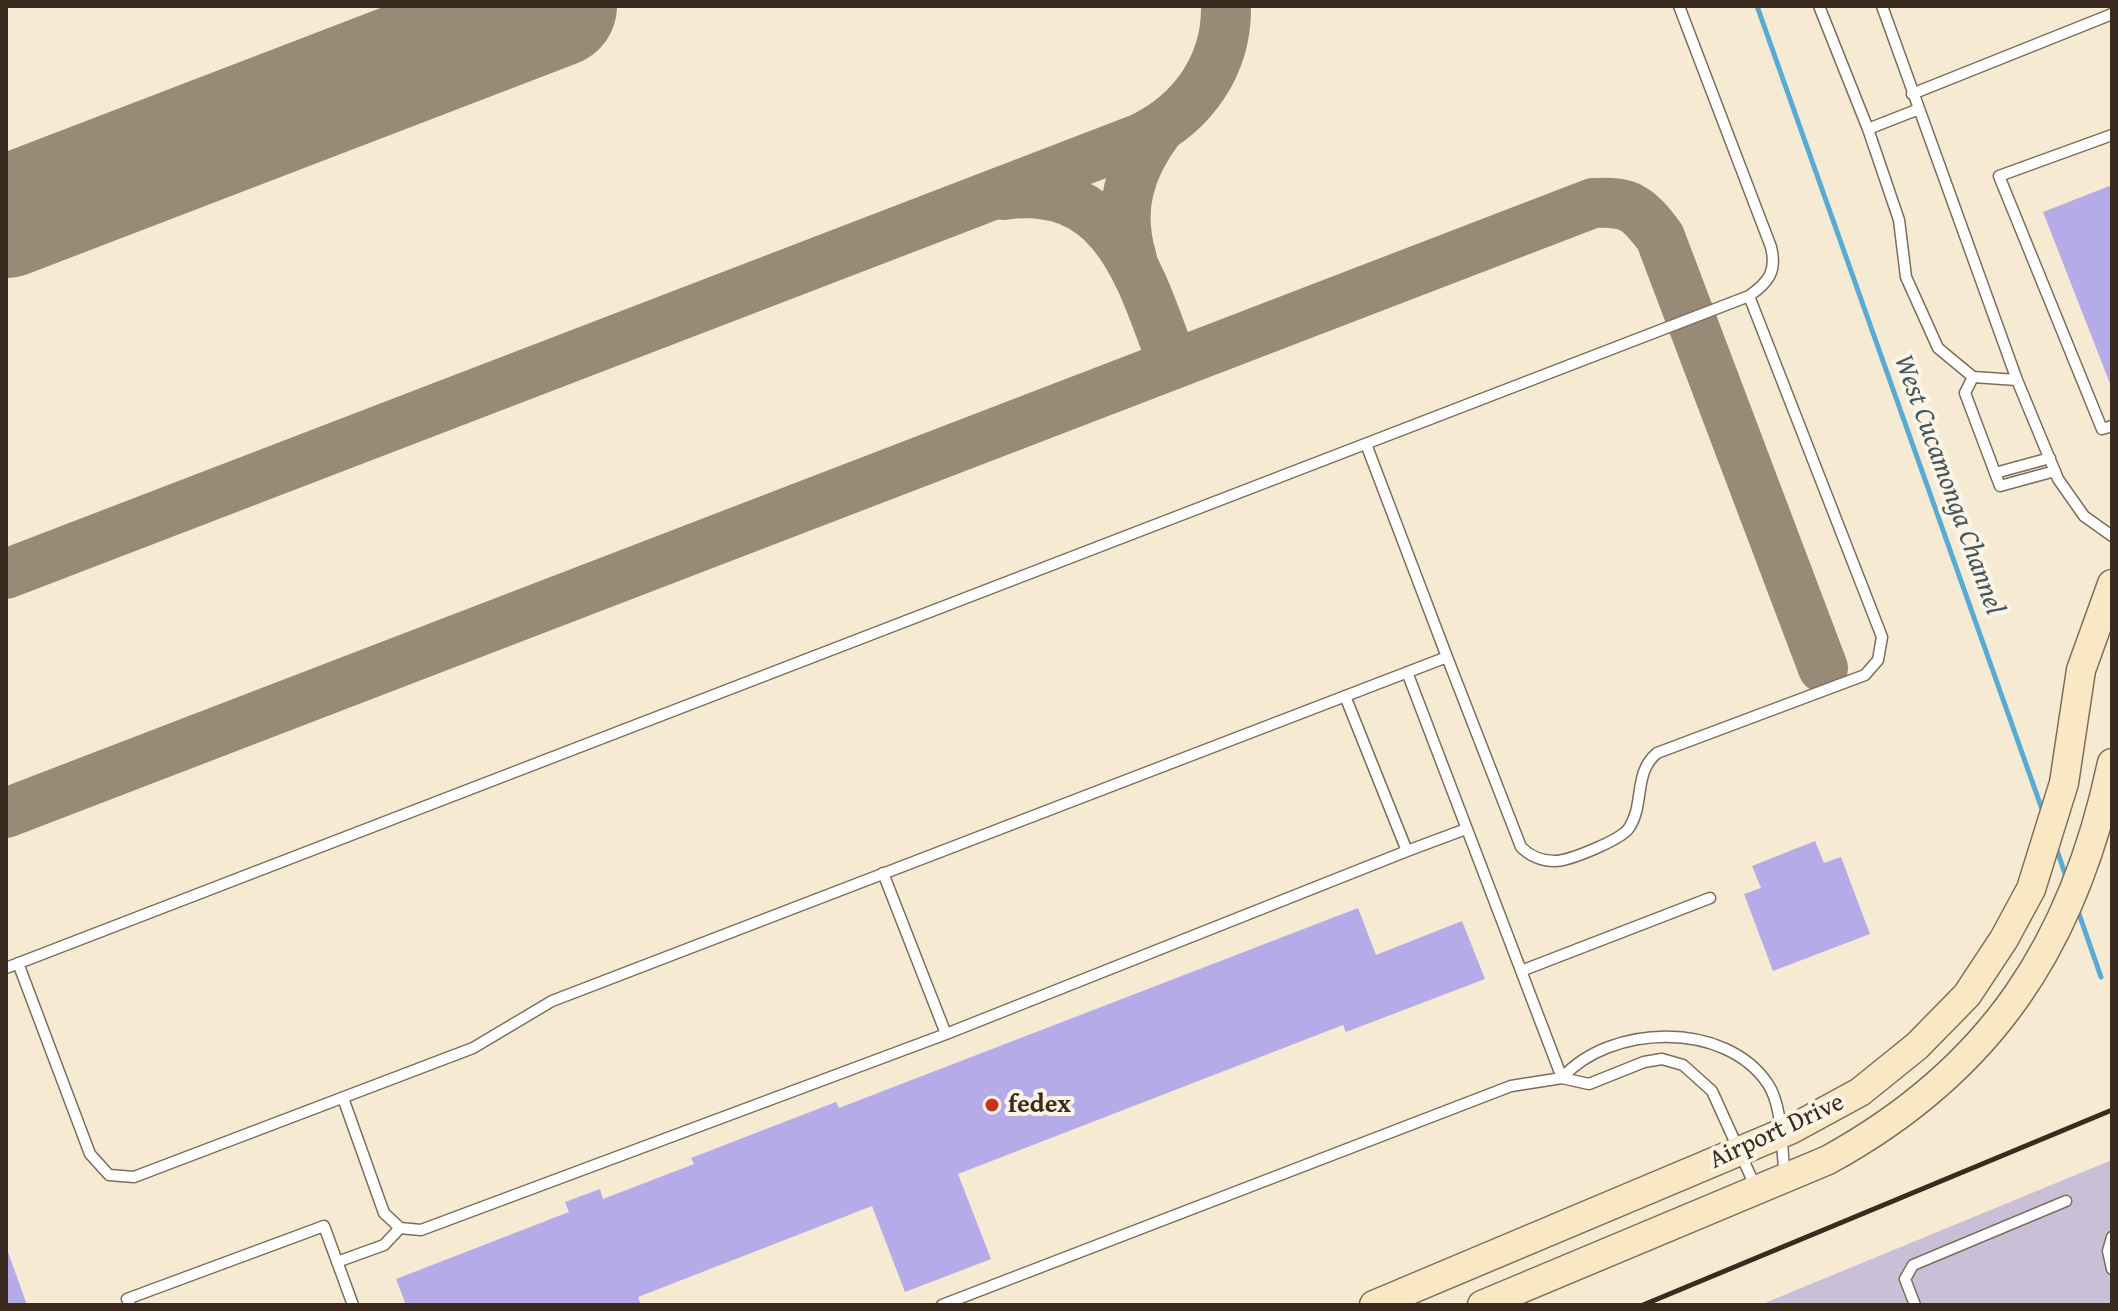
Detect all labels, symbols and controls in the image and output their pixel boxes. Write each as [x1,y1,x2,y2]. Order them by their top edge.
water label: West Cucamonga Channel [1885,350,2011,620]
street label: Airport Drive [1705,1087,1849,1177]
place label: fedex [1008,1089,1071,1121]
marker: fedex [983,1096,1001,1114]

